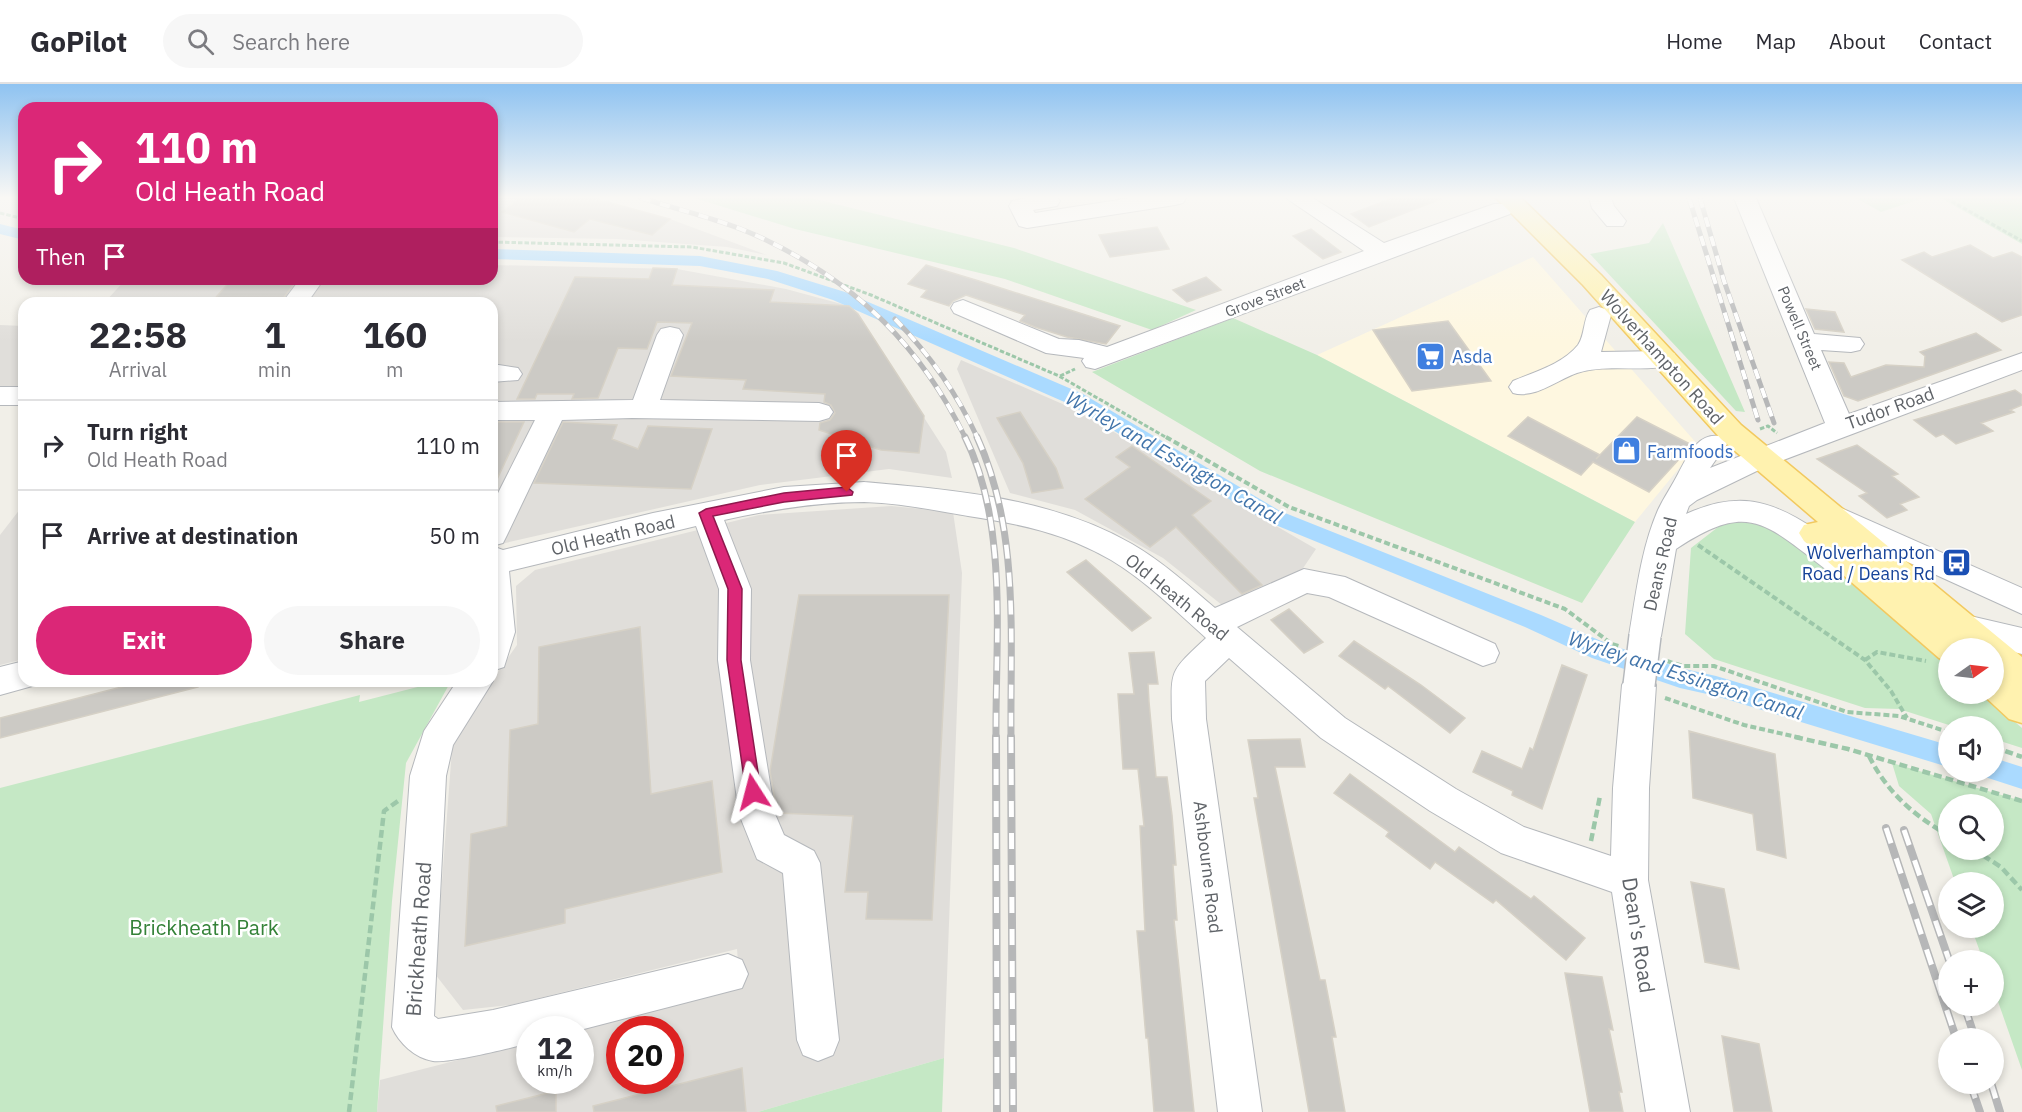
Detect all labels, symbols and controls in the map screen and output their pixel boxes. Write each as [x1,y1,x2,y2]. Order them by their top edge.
search box [163,14,583,68]
text: GoPilot [30,23,127,60]
icon: search [184,25,217,58]
text: Search here [232,27,350,56]
text: Home [1666,27,1723,55]
text: Map [1756,27,1796,55]
text: About [1829,27,1886,55]
text: Contact [1919,27,1992,55]
text: 110 m [135,120,258,175]
icon: right [36,126,114,204]
text: Old Heath Road [135,173,325,208]
icon: arrive [98,240,131,273]
text: Then [36,242,86,271]
street label: Grove Street [1222,273,1308,321]
street label: Powell Street [1774,283,1826,373]
street label: Wolverhampton Road [1595,285,1729,429]
text: 22:58 [89,311,187,358]
text: 1 [264,311,286,358]
text: 160 [362,311,427,358]
supermarket icon: Asda [1415,340,1447,372]
place label: Asda [1452,345,1493,368]
text: Arrival [109,356,167,383]
text: min [258,356,292,383]
text: m [386,356,404,383]
street label: Tudor Road [1843,381,1937,435]
water label: Wyrley and Essington Canal [1061,384,1288,530]
text: Turn right [87,417,188,446]
icon: right [36,429,69,462]
pin [821,430,872,492]
text: 110 m [416,431,480,460]
shop icon: Farmfoods [1610,435,1642,467]
icon: arrive [830,439,863,472]
place label: Farmfoods [1647,440,1733,463]
text: Old Heath Road [87,446,228,473]
street label: Old Heath Road [549,510,677,560]
street label: Deans Road [1638,515,1682,613]
icon: arrive [36,519,69,552]
text: Arrive at destination [87,521,298,550]
text: 50 m [429,521,480,550]
place label: Wolverhampton Road / Deans Rd [1802,541,1935,585]
bus stop icon: Wolverhampton Road / Deans Rd [1940,546,1972,578]
street label: Old Heath Road [1121,548,1233,646]
button: Exit [36,606,252,675]
button: Share [264,606,480,675]
water label: Wyrley and Essington Canal [1565,624,1807,726]
north arrow [1938,638,2004,704]
map controls [1938,638,2004,1094]
button: sound [1938,716,2004,782]
position arrow [721,760,785,824]
button: search [1938,794,2004,860]
street label: Ashbourne Road [1188,799,1228,935]
street label: Brickheath Road [399,860,437,1018]
button: layers [1938,872,2004,938]
street label: Dean's Road [1616,875,1662,995]
park label: Brickheath Park [129,913,279,941]
button: + [1938,950,2004,1016]
speed limit sign: 20 [606,1016,684,1094]
text: 12 [537,1028,573,1067]
button: − [1938,1028,2004,1094]
text: km/h [537,1061,573,1080]

